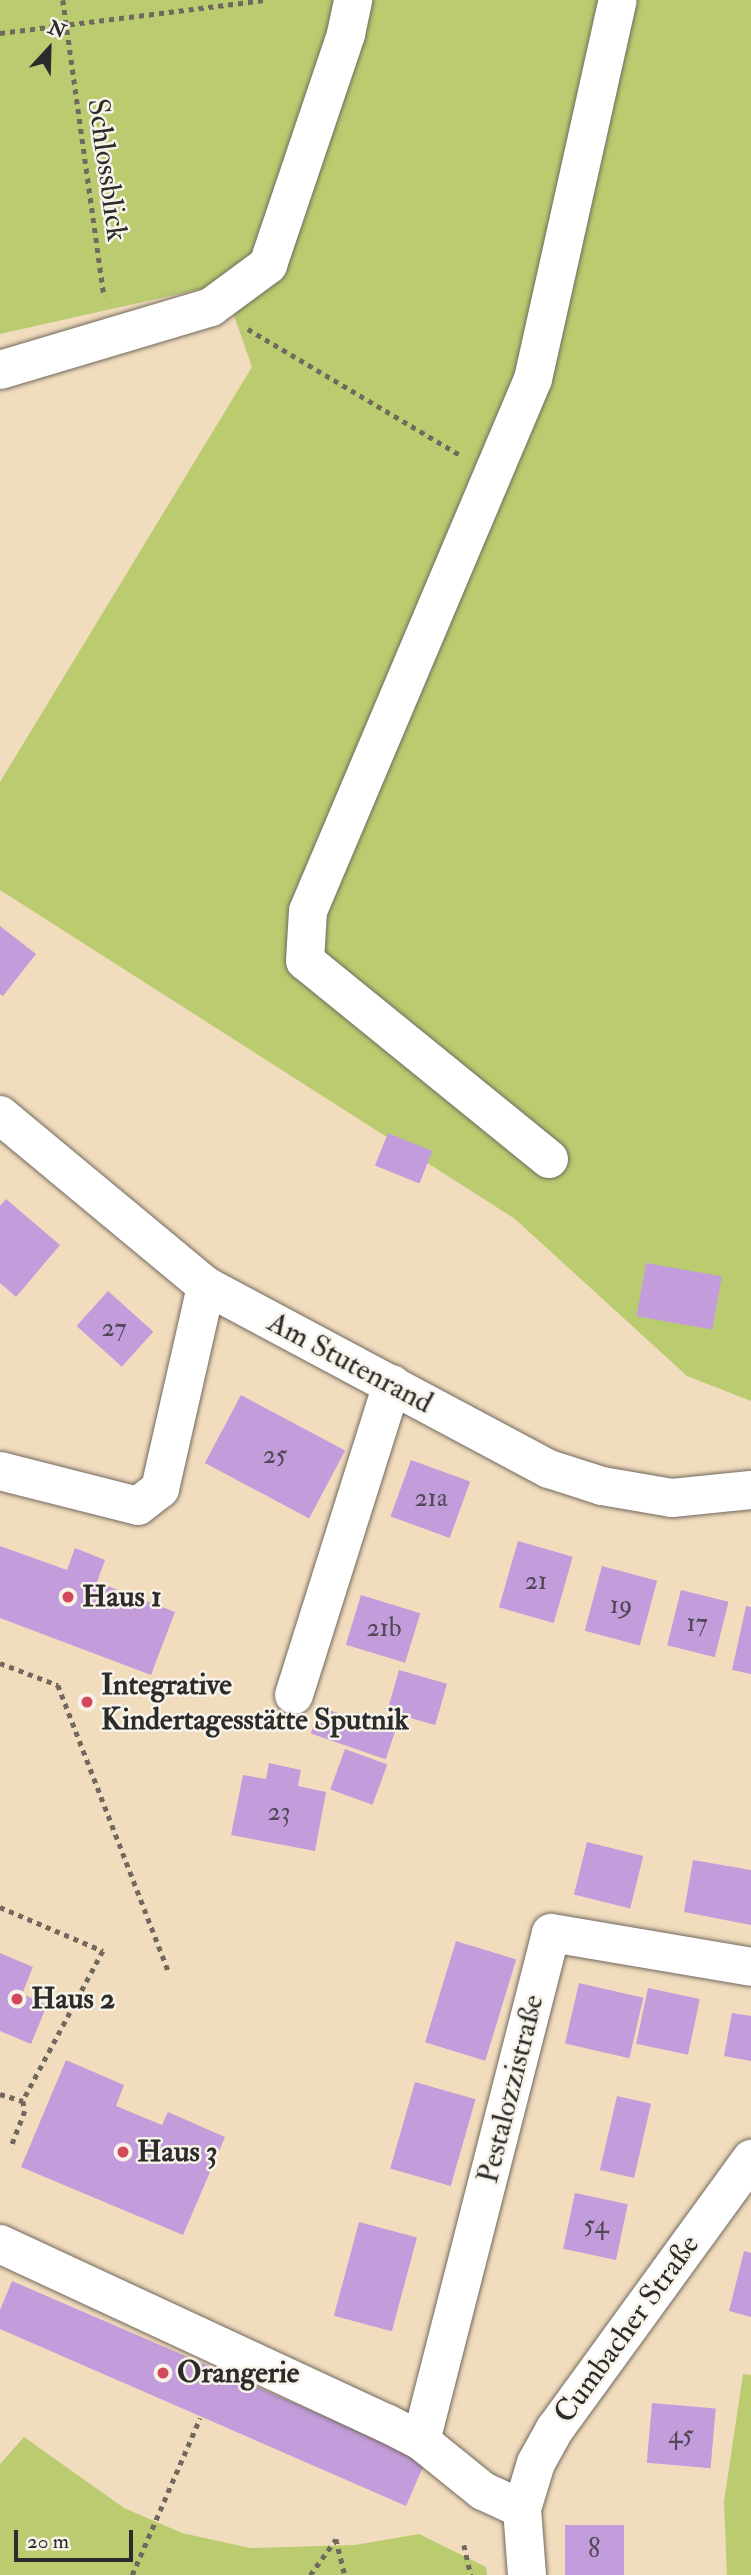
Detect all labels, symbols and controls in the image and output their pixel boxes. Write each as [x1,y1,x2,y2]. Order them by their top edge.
north arrow [14,14,84,84]
text: N [44,15,69,44]
street label: Schlossblick [79,96,135,244]
street label: Am Stutenrand [261,1304,439,1422]
house number: 27 [101,1313,127,1345]
house number: 25 [263,1440,287,1472]
house number: 21a [414,1483,448,1515]
house number: 21 [525,1566,547,1598]
place label: Haus 1 [82,1579,162,1615]
marker: Haus 1 [60,1589,76,1605]
house number: 19 [610,1590,632,1622]
house number: 17 [686,1608,708,1640]
house number: 21b [366,1613,402,1645]
place label: Integrative Kindertagesstätte Sputnik [101,1667,409,1738]
marker: Integrative Kindertagesstätte Sputnik [79,1694,95,1710]
house number: 23 [267,1797,291,1829]
place label: Haus 2 [31,1981,115,2017]
marker: Haus 2 [9,1991,25,2007]
street label: Pestalozzistraße [470,1991,552,2187]
place label: Haus 3 [137,2134,218,2170]
marker: Haus 3 [115,2144,131,2160]
house number: 54 [584,2210,608,2242]
street label: Cumbacher Straße [547,2228,707,2430]
place label: Orangerie [177,2355,299,2391]
marker: Orangerie [155,2365,171,2381]
house number: 45 [668,2420,694,2452]
scale bar [18,2516,136,2560]
text: 20 m [27,2528,69,2555]
house number: 8 [588,2534,600,2566]

